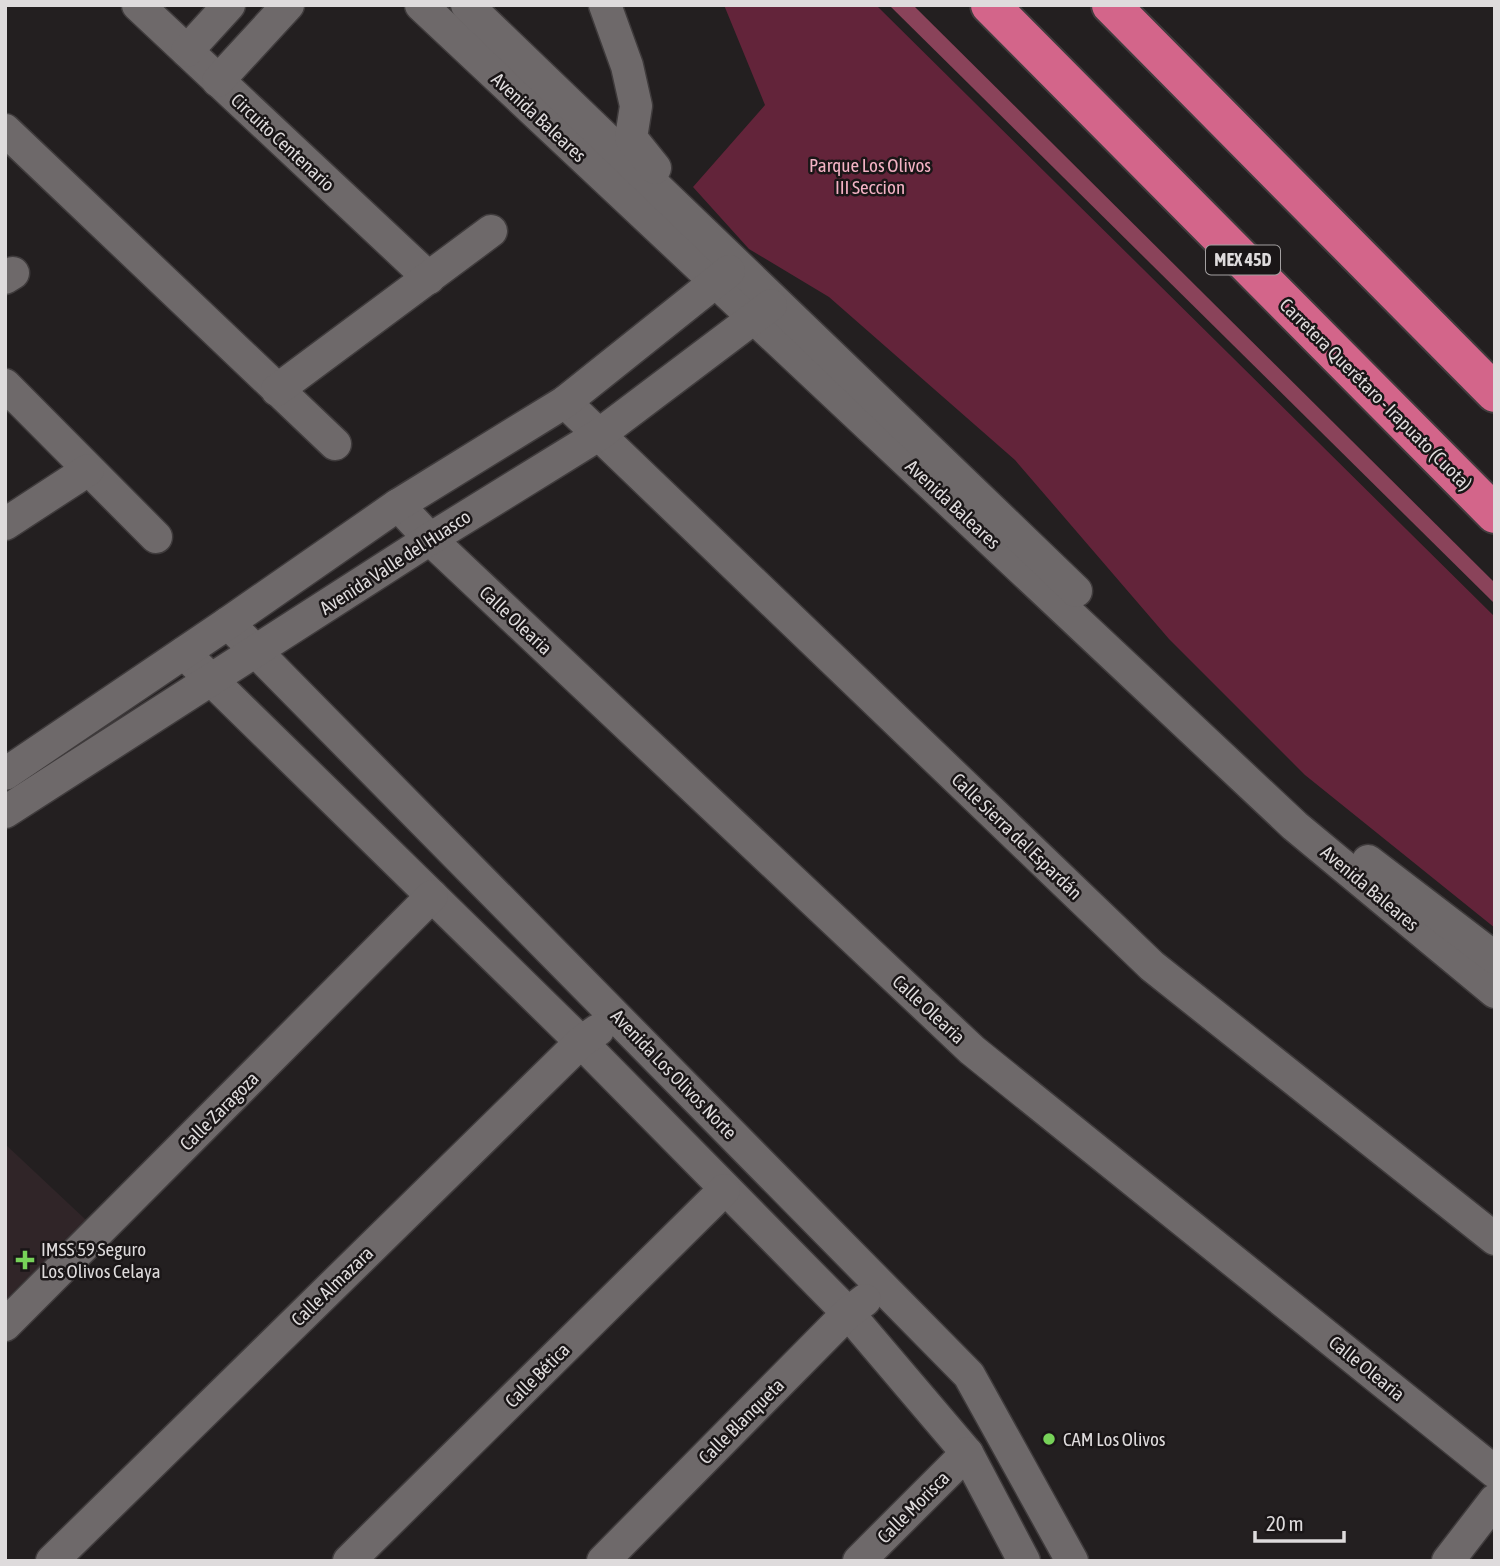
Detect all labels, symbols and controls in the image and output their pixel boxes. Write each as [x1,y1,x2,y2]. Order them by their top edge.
street label: Avenida Baleares [487,68,591,166]
street label: Circuito Centenario [227,89,339,196]
park label: Parque Los Olivos III Seccion [809,154,931,198]
road number: MEX 45D [1206,246,1280,274]
street label: Carretera Querétaro - Irapuato (Cuota) [1275,293,1477,495]
street label: Avenida Baleares [901,455,1005,553]
street label: Avenida Valle del Huasco [316,505,475,619]
street label: Calle Olearia [475,581,557,659]
street label: Calle Sierra del Espardán [947,768,1087,904]
street label: Avenida Baleares [1317,841,1424,935]
street label: Calle Olearia [888,970,970,1048]
street label: Avenida Los Olivos Norte [607,1005,741,1143]
street label: Calle Zaragoza [175,1067,263,1155]
place label: IMSS 59 Seguro Los Olivos Celaya [41,1238,161,1282]
street label: Calle Almazara [287,1242,377,1330]
marker: IMSS 59 Seguro Los Olivos Celaya [15,1250,35,1270]
street label: Calle Olearia [1325,1331,1409,1405]
street label: Calle Bética [500,1338,574,1412]
street label: Calle Blanqueta [694,1374,788,1468]
place label: CAM Los Olivos [1063,1428,1166,1450]
marker: CAM Los Olivos [1041,1431,1057,1447]
street label: Calle Morisca [872,1466,954,1548]
scale bar [1255,1500,1344,1544]
text: 20 m [1266,1511,1304,1535]

